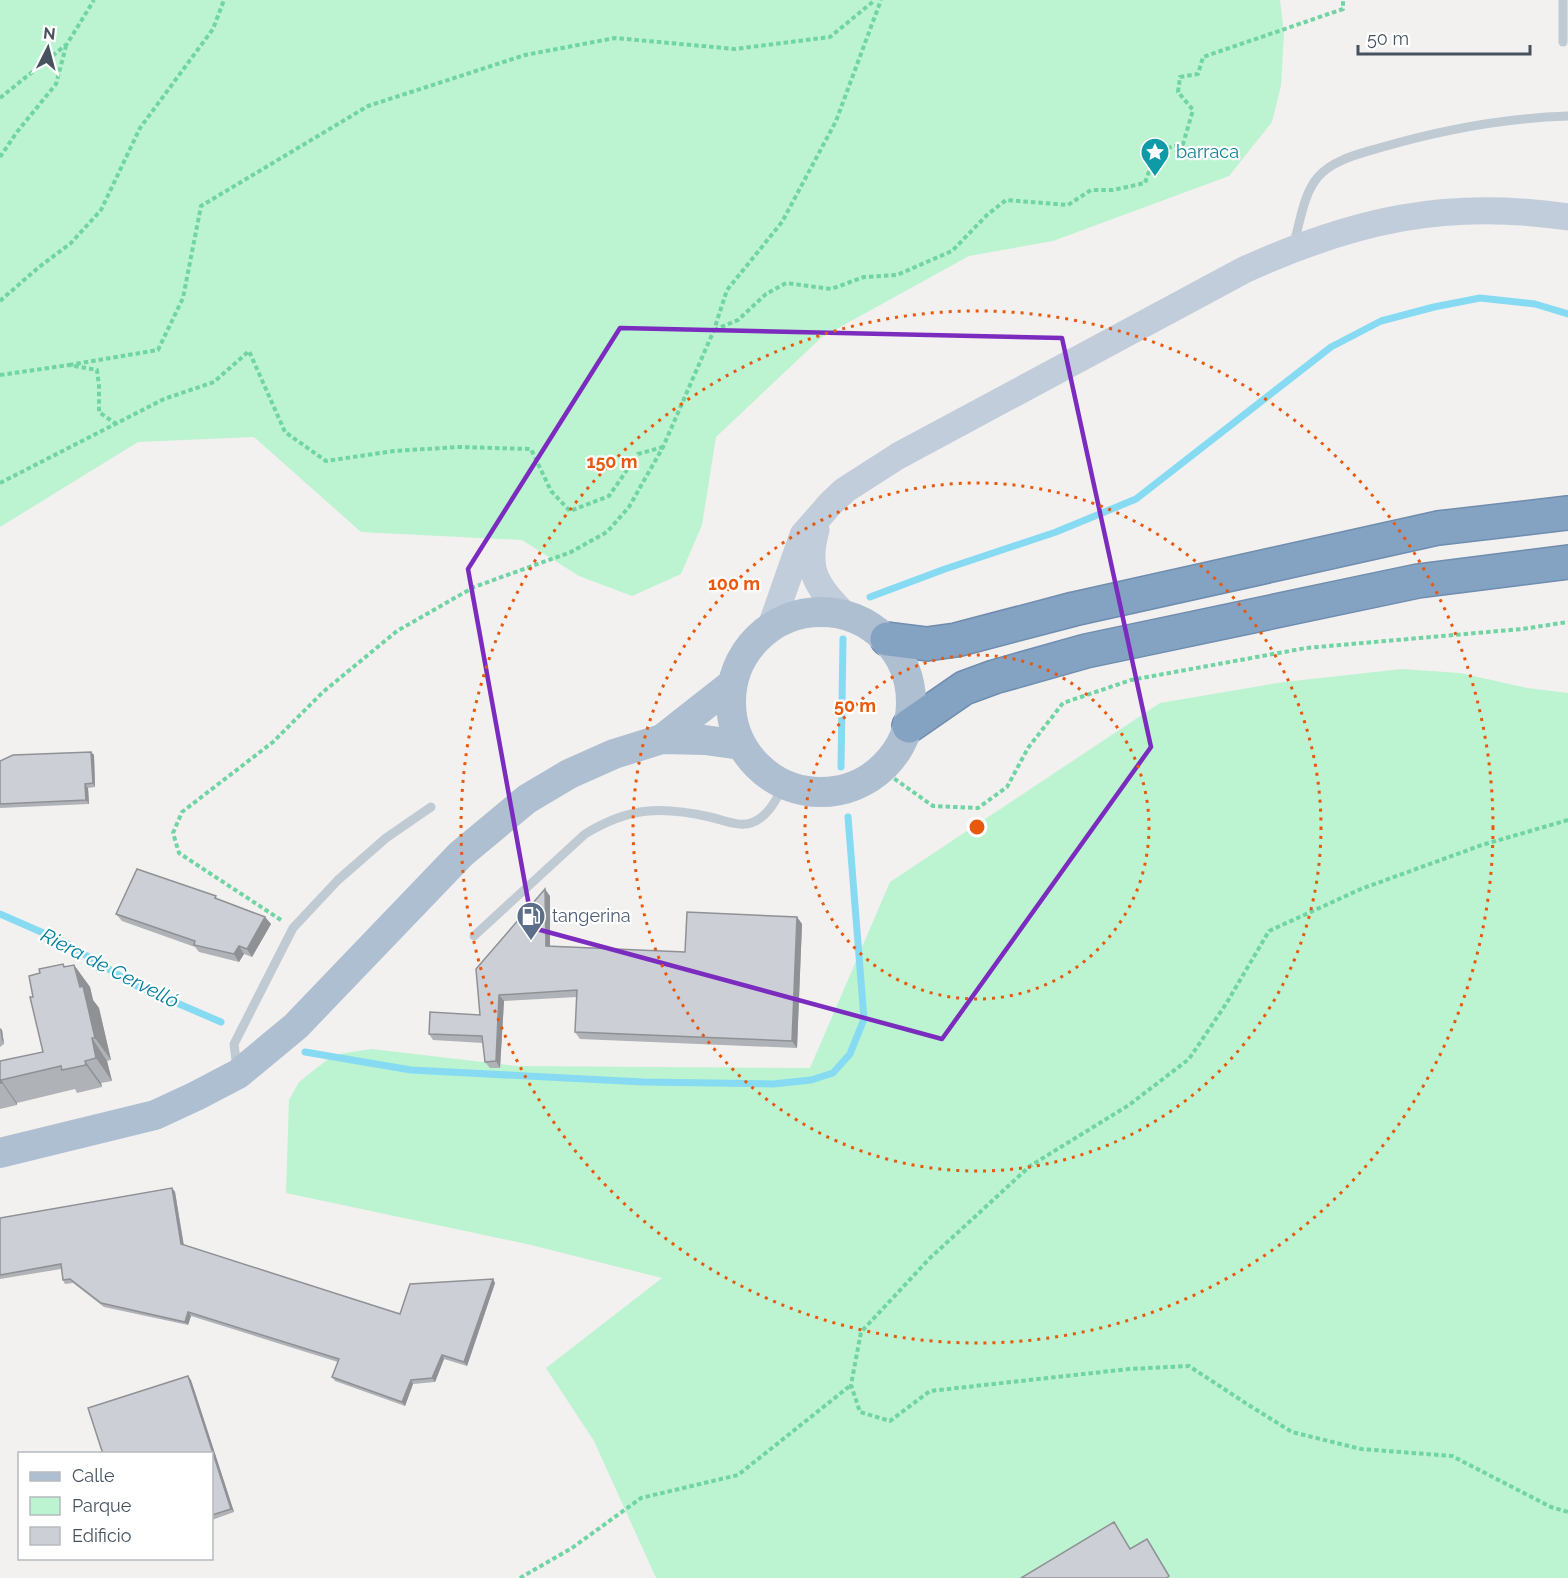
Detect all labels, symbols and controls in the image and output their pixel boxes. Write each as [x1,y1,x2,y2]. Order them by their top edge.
north arrow [18,18,78,78]
scale bar [1358,18,1530,56]
text: N [42,23,57,44]
text: 50 m [1367,28,1409,49]
place icon: barraca [1139,136,1171,178]
place label: barraca [1176,141,1239,162]
text: 150 m [587,451,638,472]
text: 100 m [708,573,760,594]
text: 50 m [834,695,876,716]
centre of rings [967,817,987,837]
fuel station icon: tangerina [515,900,547,942]
place label: tangerina [552,905,631,926]
water label: Riera de Cervelló [37,923,183,1013]
legend [18,1452,213,1560]
text: Calle [72,1465,115,1486]
text: Parque [72,1495,132,1516]
text: Edificio [72,1525,132,1546]

